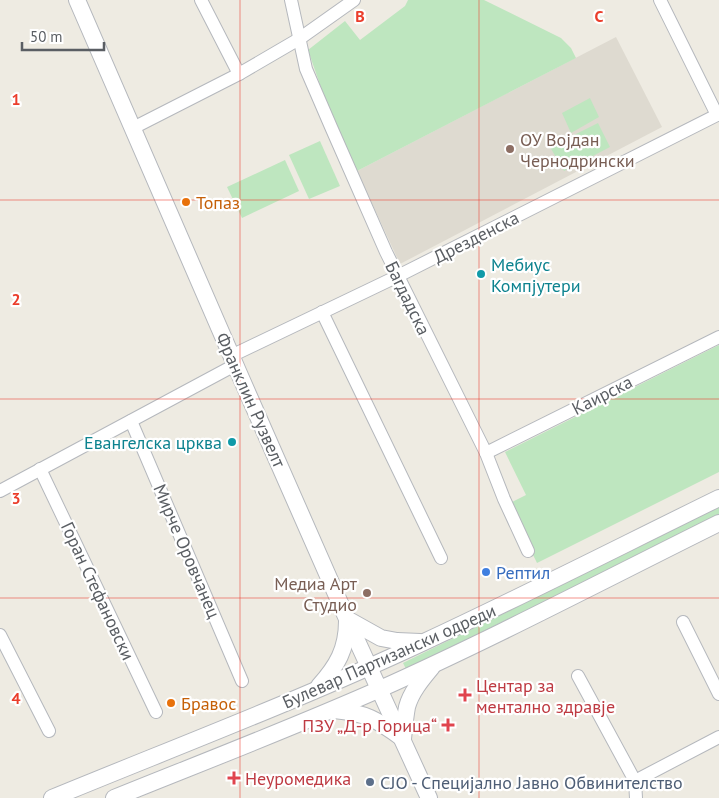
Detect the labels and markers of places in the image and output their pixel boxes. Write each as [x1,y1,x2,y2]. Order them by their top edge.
place label: ОУ Војдан Чернодрински [520,128,635,172]
marker: ОУ Војдан Чернодрински [504,143,516,155]
place label: Топаз [196,191,240,214]
marker: Топаз [180,196,192,208]
place label: Мебиус Компјутери [491,253,580,297]
marker: Мебиус Компјутери [475,268,487,280]
place label: Евангелска црква [84,431,222,454]
marker: Евангелска црква [226,436,238,448]
place label: Рептил [496,561,550,584]
marker: Рептил [480,566,492,578]
place label: Медиа Арт Студио [274,572,358,616]
marker: Медиа Арт Студио [361,587,373,599]
place label: Центар за ментално здравје [476,674,615,718]
marker: Центар за ментално здравје [458,688,472,702]
place label: Бравос [181,692,236,715]
marker: Бравос [165,697,177,709]
place label: ПЗУ „Д-р Горица“ [302,714,437,737]
marker: ПЗУ „Д-р Горица“ [441,718,455,732]
place label: Неуромедика [245,767,351,790]
marker: Неуромедика [227,771,241,785]
place label: СЈО - Специјално Јавно Обвинителство [380,771,683,794]
marker: СЈО - Специјално Јавно Обвинителство [364,776,376,788]

